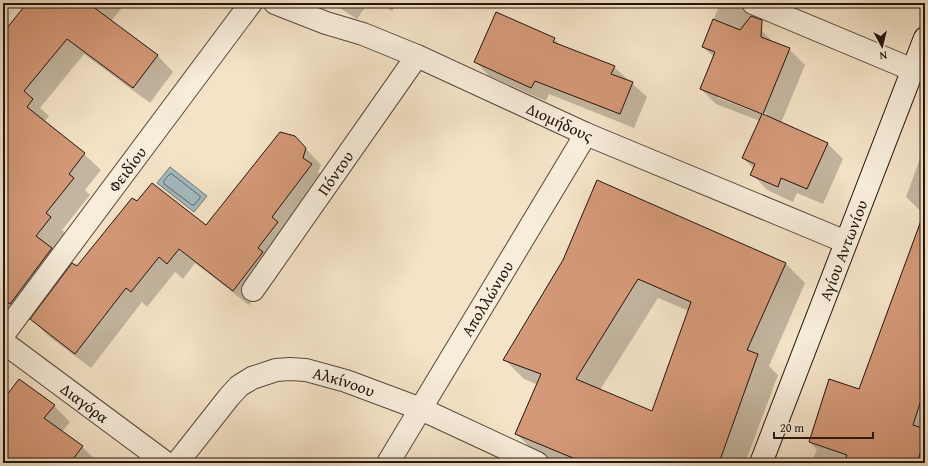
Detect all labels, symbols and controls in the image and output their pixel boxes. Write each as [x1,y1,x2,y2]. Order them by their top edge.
north arrow [862,26,902,66]
text: N [878,48,888,64]
street label: Διομήδους [523,96,597,148]
street label: Φειδίου [102,141,152,197]
street label: Πόντου [311,146,359,200]
street label: Αγίου Αντωνίου [813,196,873,304]
street label: Απολλώνιου [455,256,519,341]
street label: Αλκίνοου [310,360,378,403]
street label: Διαγόρα [56,377,114,429]
scale bar [774,414,873,440]
text: 20 m [780,419,804,436]

